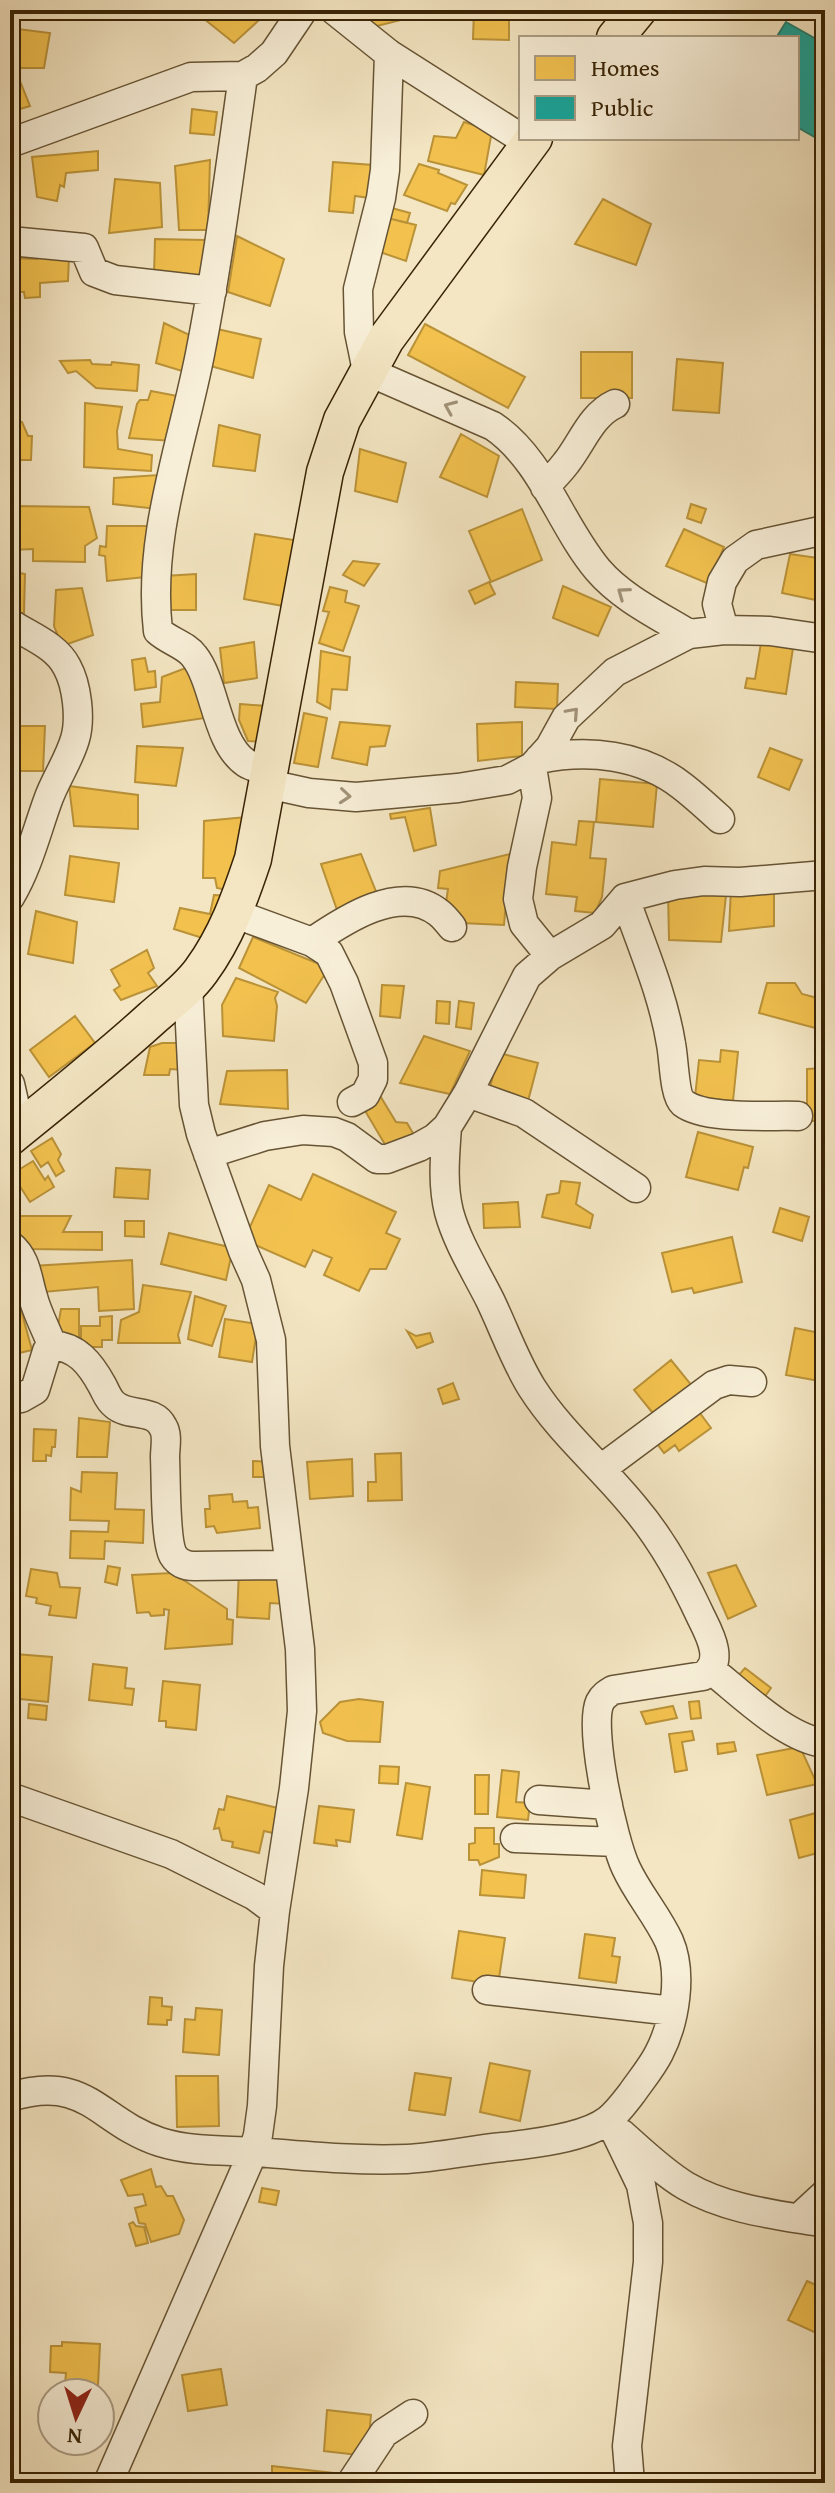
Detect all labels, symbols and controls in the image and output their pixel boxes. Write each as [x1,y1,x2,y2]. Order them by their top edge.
legend [519,36,799,140]
text: Homes [591,50,660,85]
text: Public [591,90,654,125]
one-way arrow [444,401,458,417]
one-way arrow [617,588,632,602]
one-way arrow [563,707,577,722]
one-way arrow [339,787,352,804]
north arrow [36,2377,116,2457]
text: N [66,2420,83,2453]

